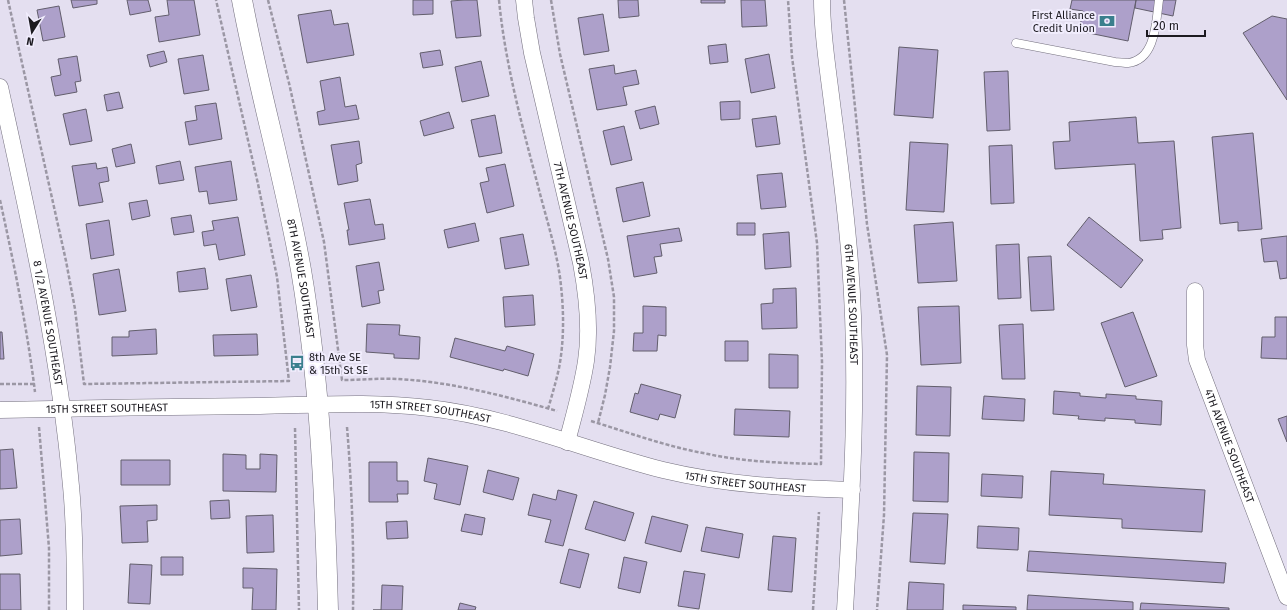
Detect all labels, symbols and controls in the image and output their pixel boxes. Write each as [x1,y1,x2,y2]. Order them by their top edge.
place label: First Alliance Credit Union [1031,9,1095,35]
north arrow [12,12,52,52]
bank icon: First Alliance Credit Union [1098,12,1116,30]
scale bar [1147,12,1205,38]
text: 20 m [1153,19,1179,33]
text: N [25,34,35,48]
street label: 7TH AVENUE SOUTHEAST [551,161,590,281]
street label: 8TH AVENUE SOUTHEAST [284,218,317,340]
street label: 6TH AVENUE SOUTHEAST [842,243,860,365]
street label: 8 1/2 AVENUE SOUTHEAST [30,259,65,387]
place label: 8th Ave SE & 15th St SE [309,351,368,377]
bus stop icon: 8th Ave SE & 15th St SE [288,354,306,372]
street label: 4TH AVENUE SOUTHEAST [1202,387,1257,505]
street label: 15TH STREET SOUTHEAST [370,398,493,426]
street label: 15TH STREET SOUTHEAST [46,401,168,416]
street label: 15TH STREET SOUTHEAST [683,469,807,495]

